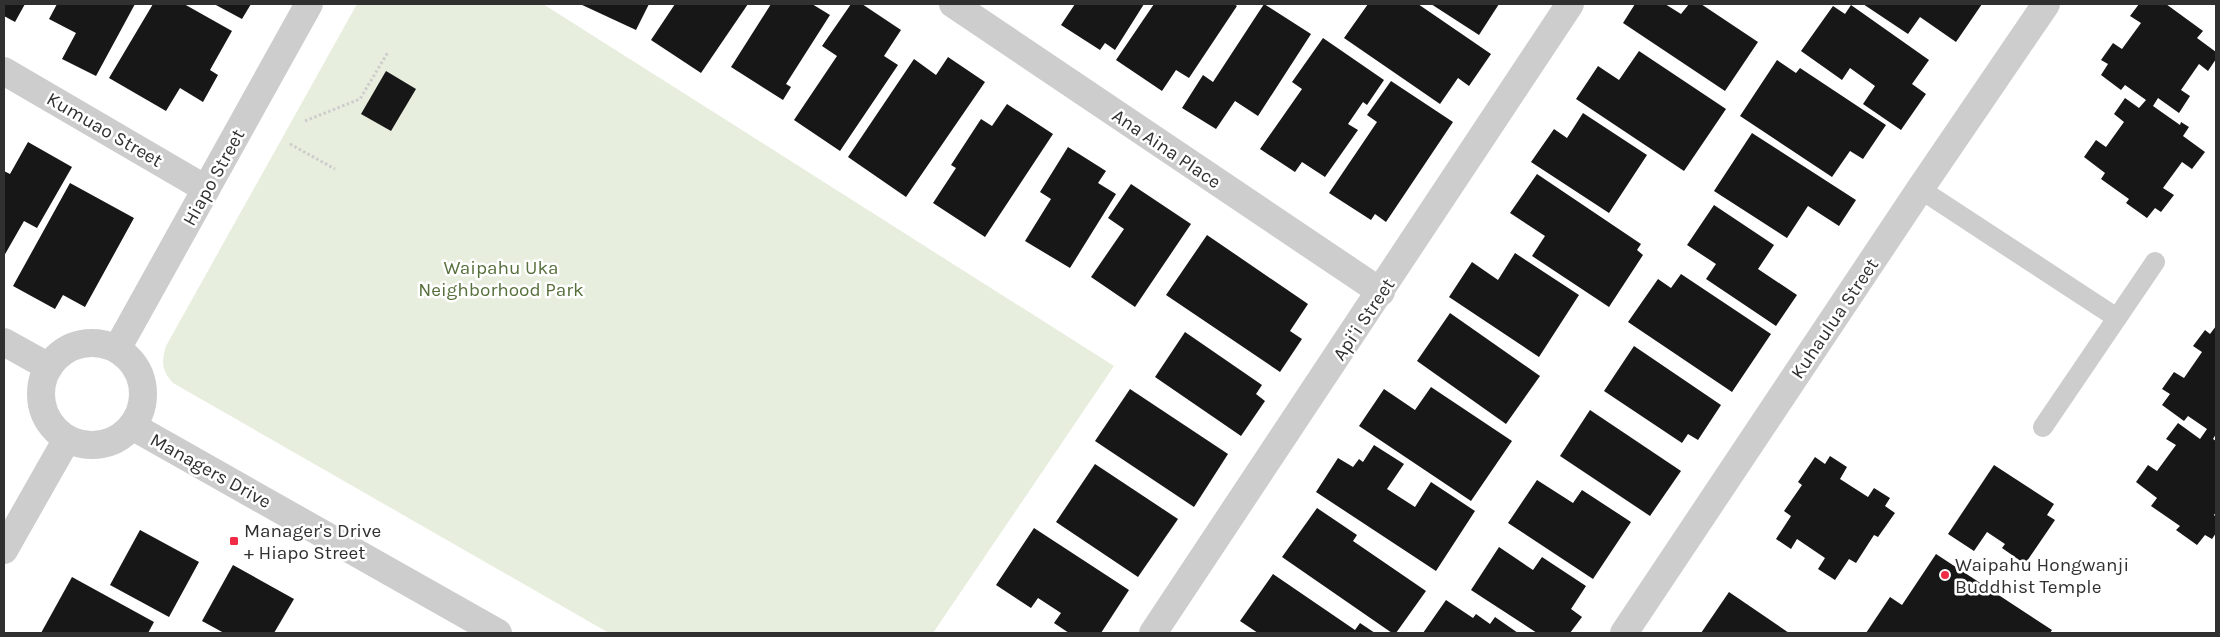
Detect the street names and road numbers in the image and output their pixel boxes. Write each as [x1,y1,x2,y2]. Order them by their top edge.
street label: Kumuao Street [43,88,166,172]
street label: Ana Aina Place [1108,104,1225,193]
street label: Hiapo Street [178,125,249,230]
street label: Kuhaulua Street [1786,254,1883,383]
street label: Apiʻi Street [1328,274,1399,365]
street label: Managers Drive [146,429,275,513]

